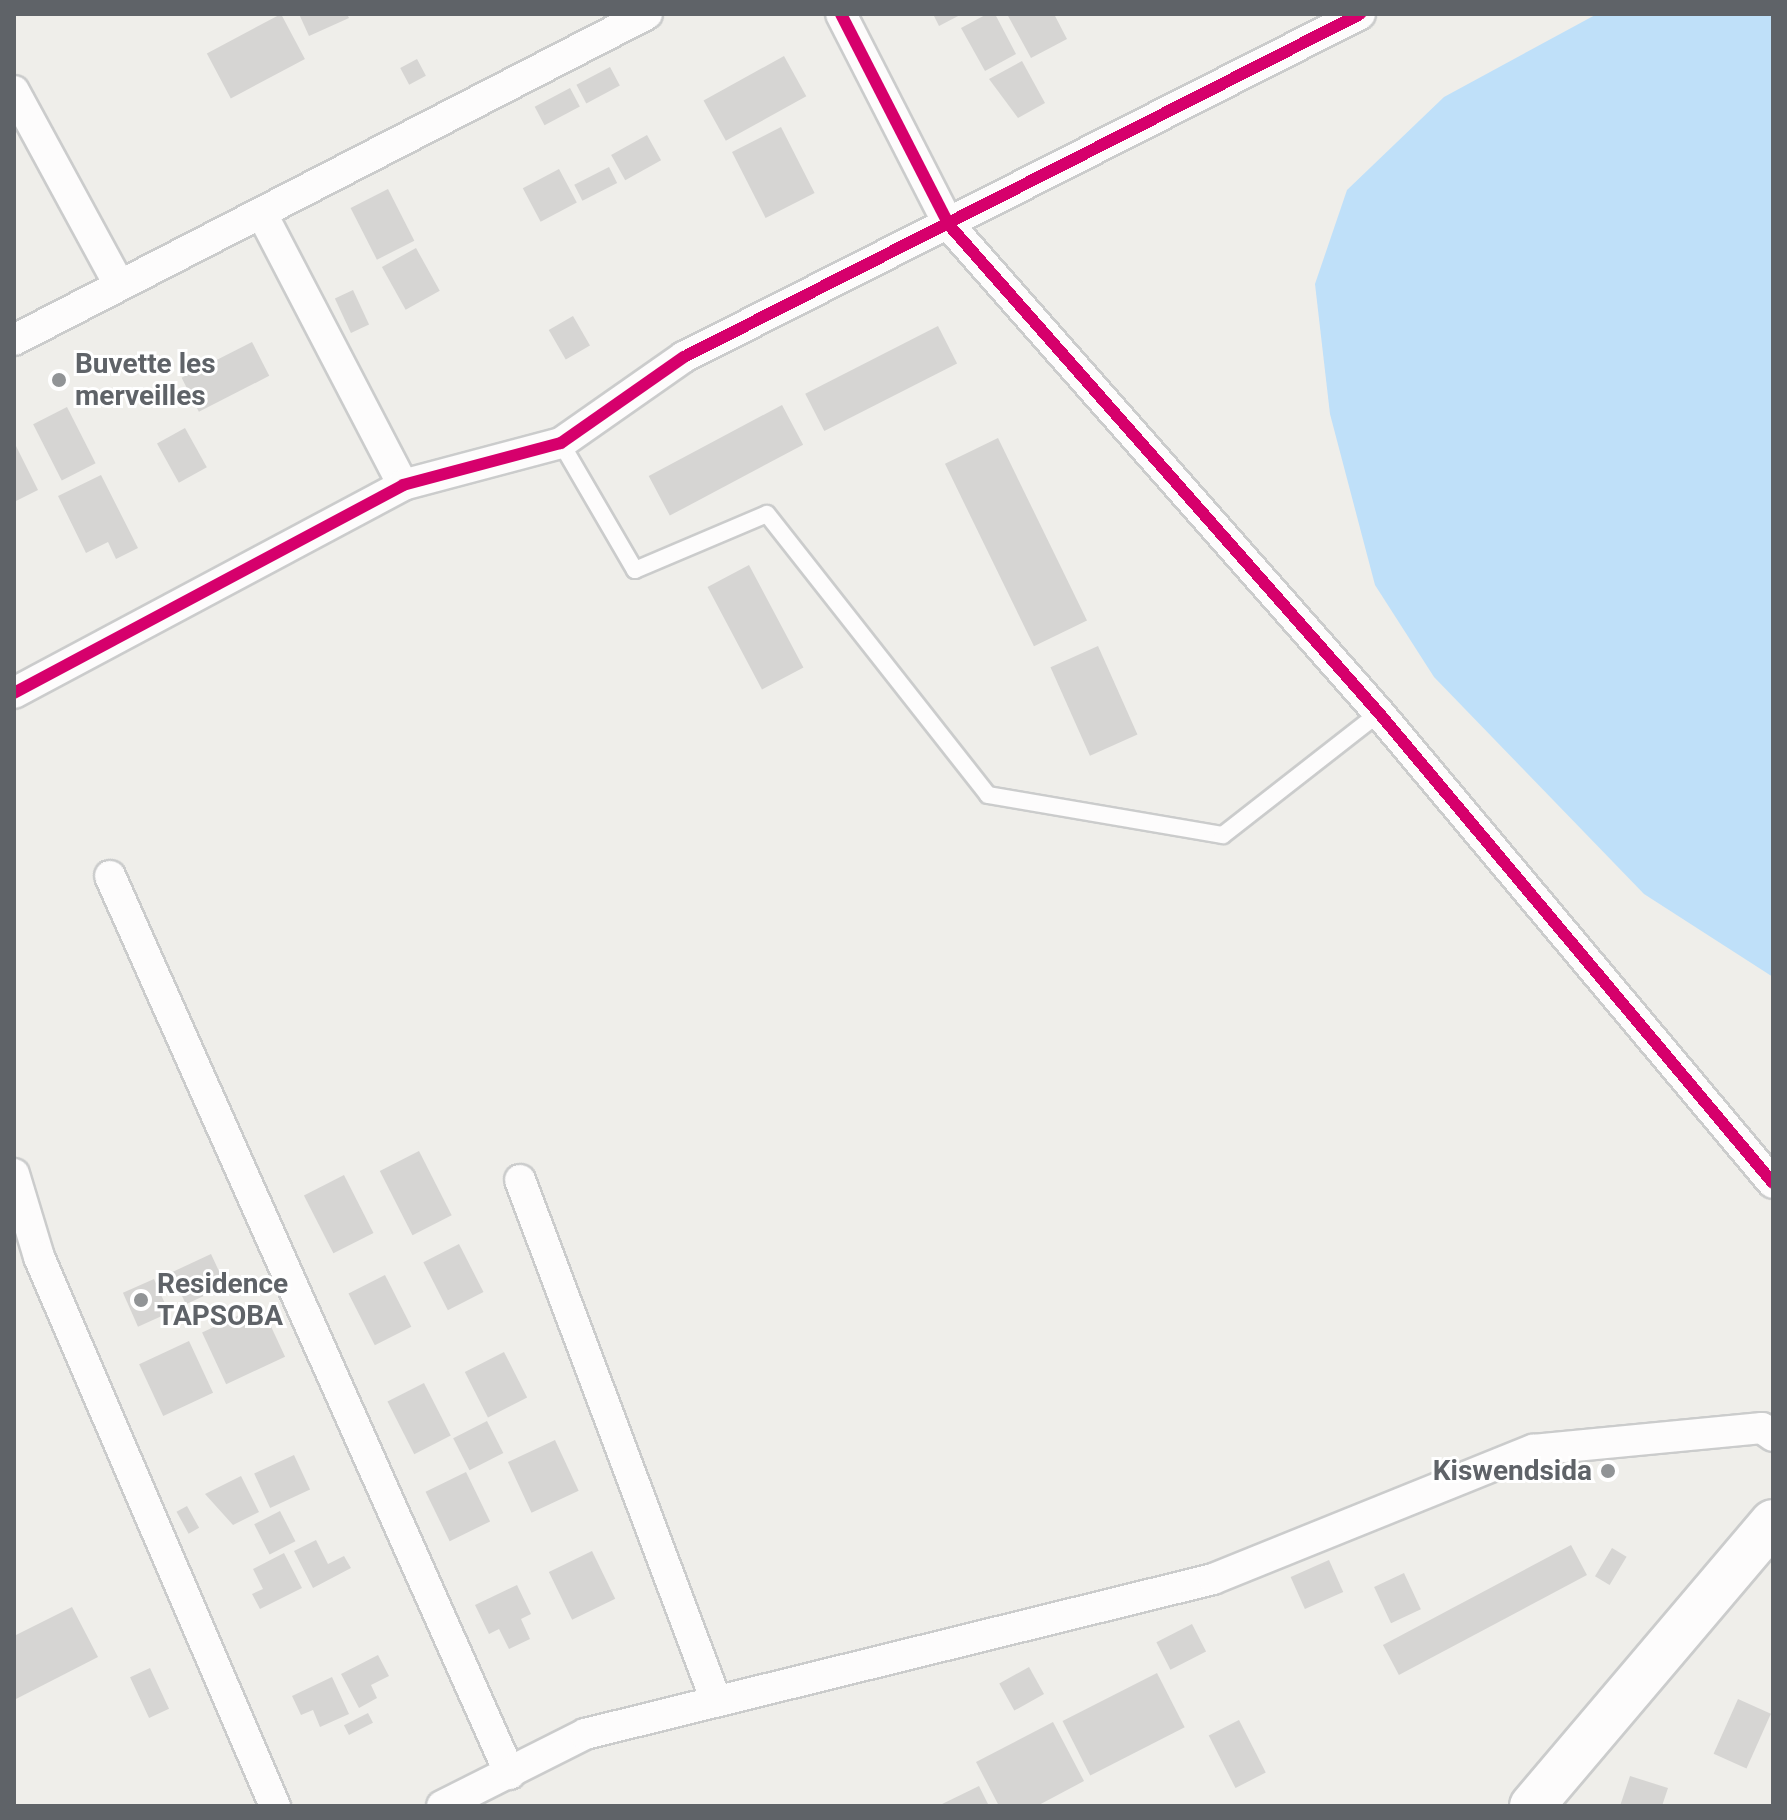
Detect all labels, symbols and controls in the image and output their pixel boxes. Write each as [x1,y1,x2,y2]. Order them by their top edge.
place label: Buvette les merveilles [75,347,216,413]
marker: Buvette les merveilles [50,371,68,389]
place label: Residence TAPSOBA [157,1267,288,1333]
marker: Residence TAPSOBA [132,1291,150,1309]
place label: Kiswendsida [1433,1454,1592,1488]
marker: Kiswendsida [1599,1462,1617,1480]

